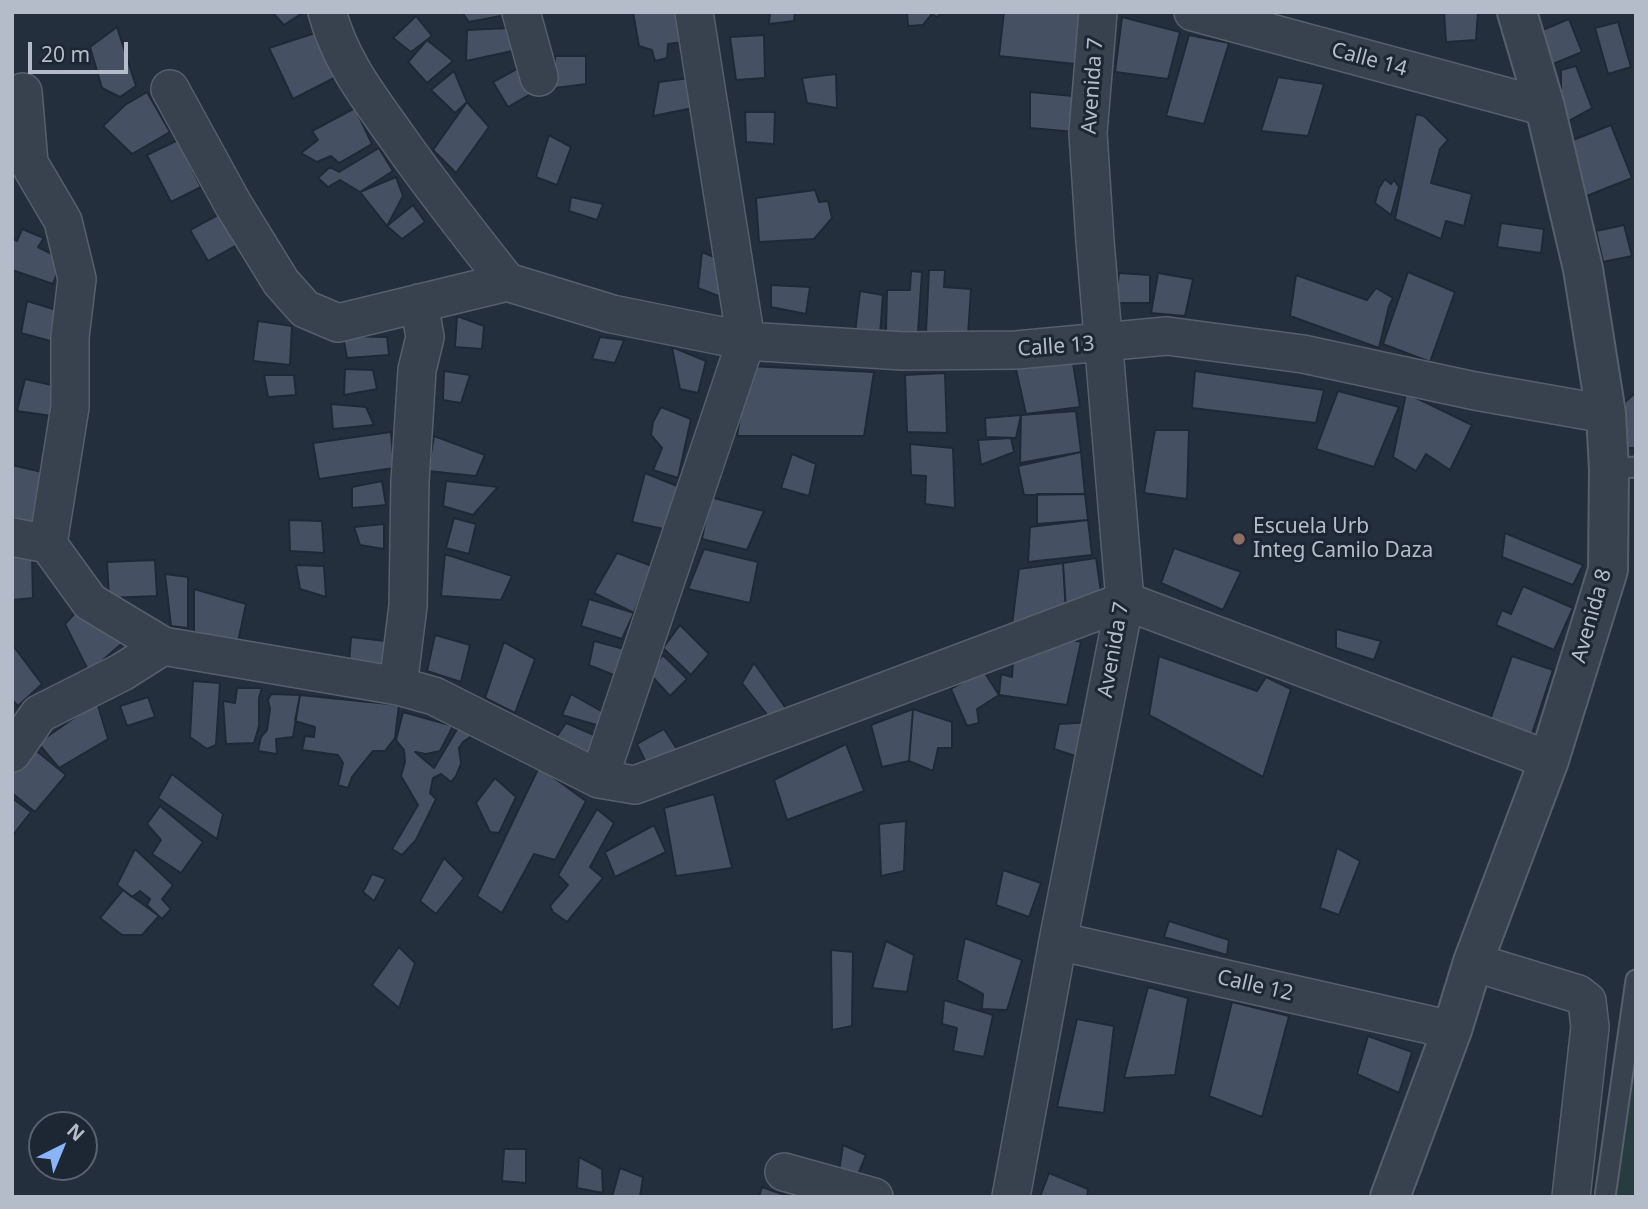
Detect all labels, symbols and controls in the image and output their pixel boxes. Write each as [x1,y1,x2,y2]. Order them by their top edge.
scale bar [32,28,131,72]
street label: Avenida 7 [1077,37,1109,135]
street label: Calle 14 [1328,38,1410,82]
text: 20 m [41,40,90,68]
street label: Calle 13 [1017,332,1095,362]
place label: Escuela Urb Integ Camilo Daza [1253,514,1433,564]
marker: Escuela Urb Integ Camilo Daza [1231,531,1247,547]
street label: Avenida 8 [1567,566,1617,666]
street label: Avenida 7 [1093,600,1135,700]
street label: Calle 12 [1215,965,1295,1007]
north arrow [28,1111,98,1181]
text: N [61,1117,90,1147]

